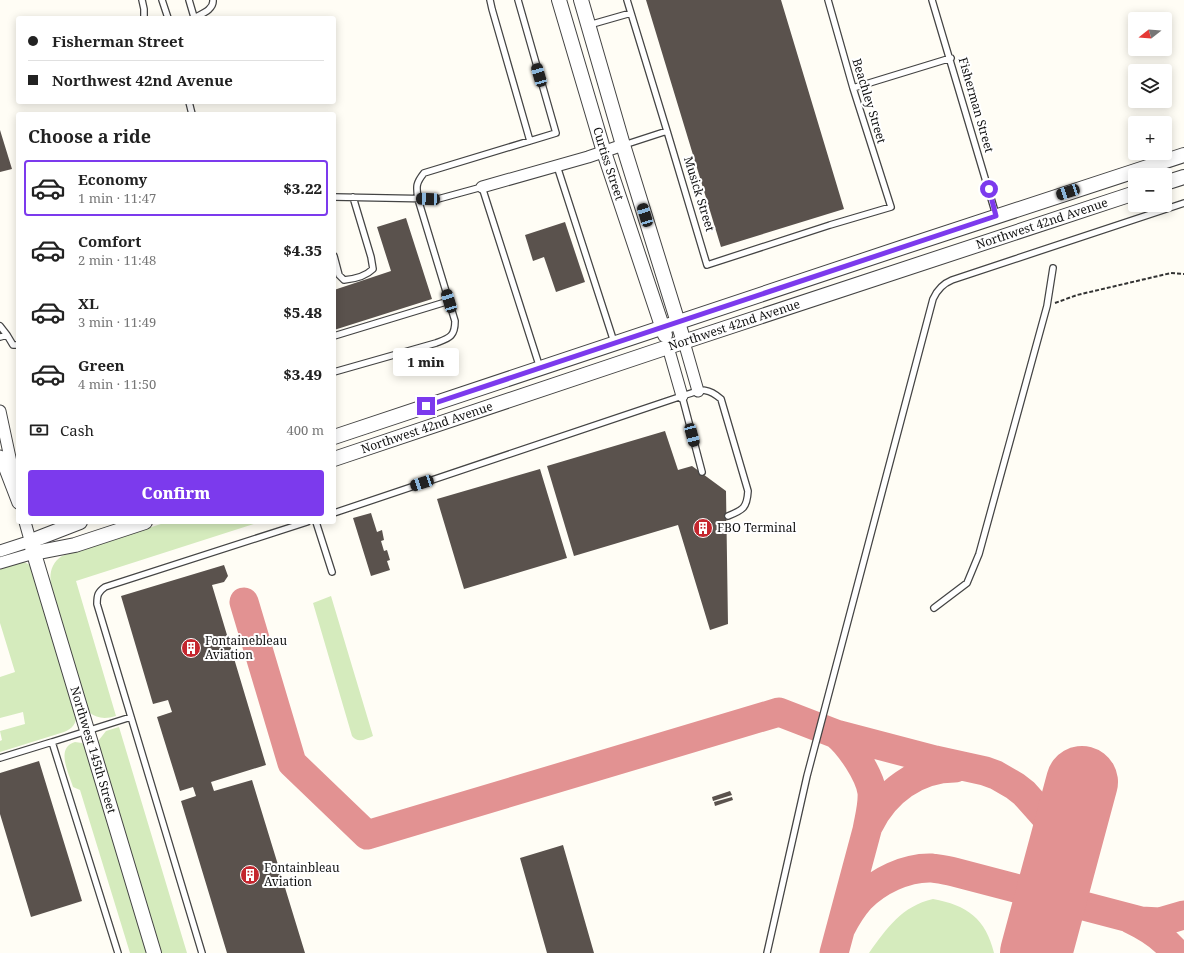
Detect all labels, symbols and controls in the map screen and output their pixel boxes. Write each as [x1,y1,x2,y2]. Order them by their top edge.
north arrow [1128,12,1172,56]
map controls [1128,12,1172,212]
text: Fisherman Street [52,31,184,51]
street label: Fisherman Street [955,55,998,155]
street label: Beachley Street [848,56,890,145]
car [530,62,548,88]
button: layers [1128,64,1172,108]
text: Northwest 42nd Avenue [52,70,233,90]
button: + [1128,116,1172,160]
text: Choose a ride [28,124,151,148]
street label: Curtiss Street [589,125,629,203]
street label: Musick Street [680,154,719,233]
button: − [1128,168,1172,212]
text: Economy [78,169,147,189]
icon: car [30,170,66,206]
text: $3.22 [283,178,322,198]
route start [980,180,998,198]
car [1055,183,1081,201]
text: 1 min · 11:47 [78,189,156,207]
car [416,193,440,205]
street label: Northwest 42nd Avenue [974,194,1110,253]
car [636,202,654,228]
text: Comfort [78,231,141,251]
icon: car [30,232,66,268]
text: $4.35 [283,240,322,260]
text: 2 min · 11:48 [78,251,156,269]
car [440,288,458,314]
text: XL [78,293,99,313]
icon: car [30,294,66,330]
street label: Northwest 42nd Avenue [666,295,802,354]
text: $5.48 [283,302,322,322]
text: 3 min · 11:49 [78,313,156,331]
callout: 1 min [393,348,459,376]
text: 1 min [407,353,445,371]
text: Green [78,355,125,375]
icon: car [30,356,66,392]
text: $3.49 [283,364,322,384]
text: 4 min · 11:50 [78,375,156,393]
street label: Northwest 42nd Avenue [359,397,495,457]
route end [417,397,435,415]
icon: cash [28,419,50,441]
text: Cash [60,420,94,440]
text: 400 m [287,421,324,439]
car [683,422,701,448]
button: Confirm [28,470,324,516]
car [409,474,435,492]
building icon: FBO Terminal [692,517,714,539]
place label: FBO Terminal [717,519,796,536]
place label: Fontainebleau Aviation [205,632,288,663]
building icon: Fontainebleau Aviation [180,637,202,659]
street label: Northwest 145th Street [66,684,121,815]
place label: Fontainbleau Aviation [264,859,340,890]
building icon: Fontainbleau Aviation [239,864,261,886]

